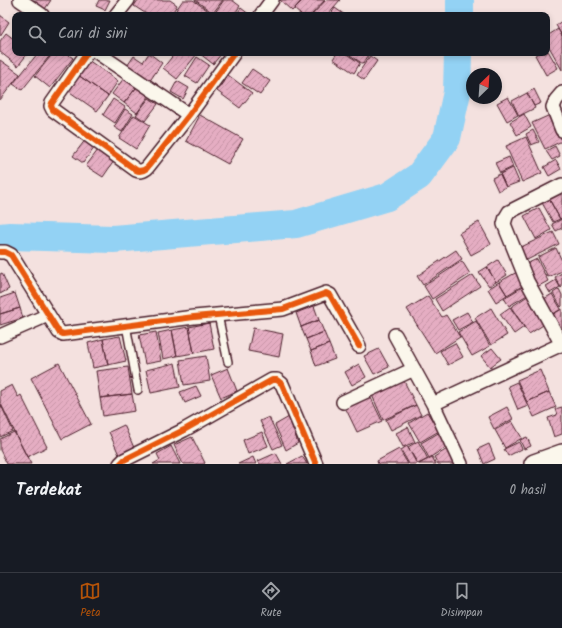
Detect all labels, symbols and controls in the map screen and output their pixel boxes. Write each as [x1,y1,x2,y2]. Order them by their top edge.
search box [12,12,550,56]
text: Cari di sini [58,22,127,46]
icon: search [26,23,48,45]
north arrow [466,68,502,104]
text: Terdekat [16,477,82,504]
text: 0 hasil [509,480,546,501]
tab: Peta [79,580,101,622]
tab: Rute [260,580,282,622]
tab: Disimpan [441,580,483,622]

